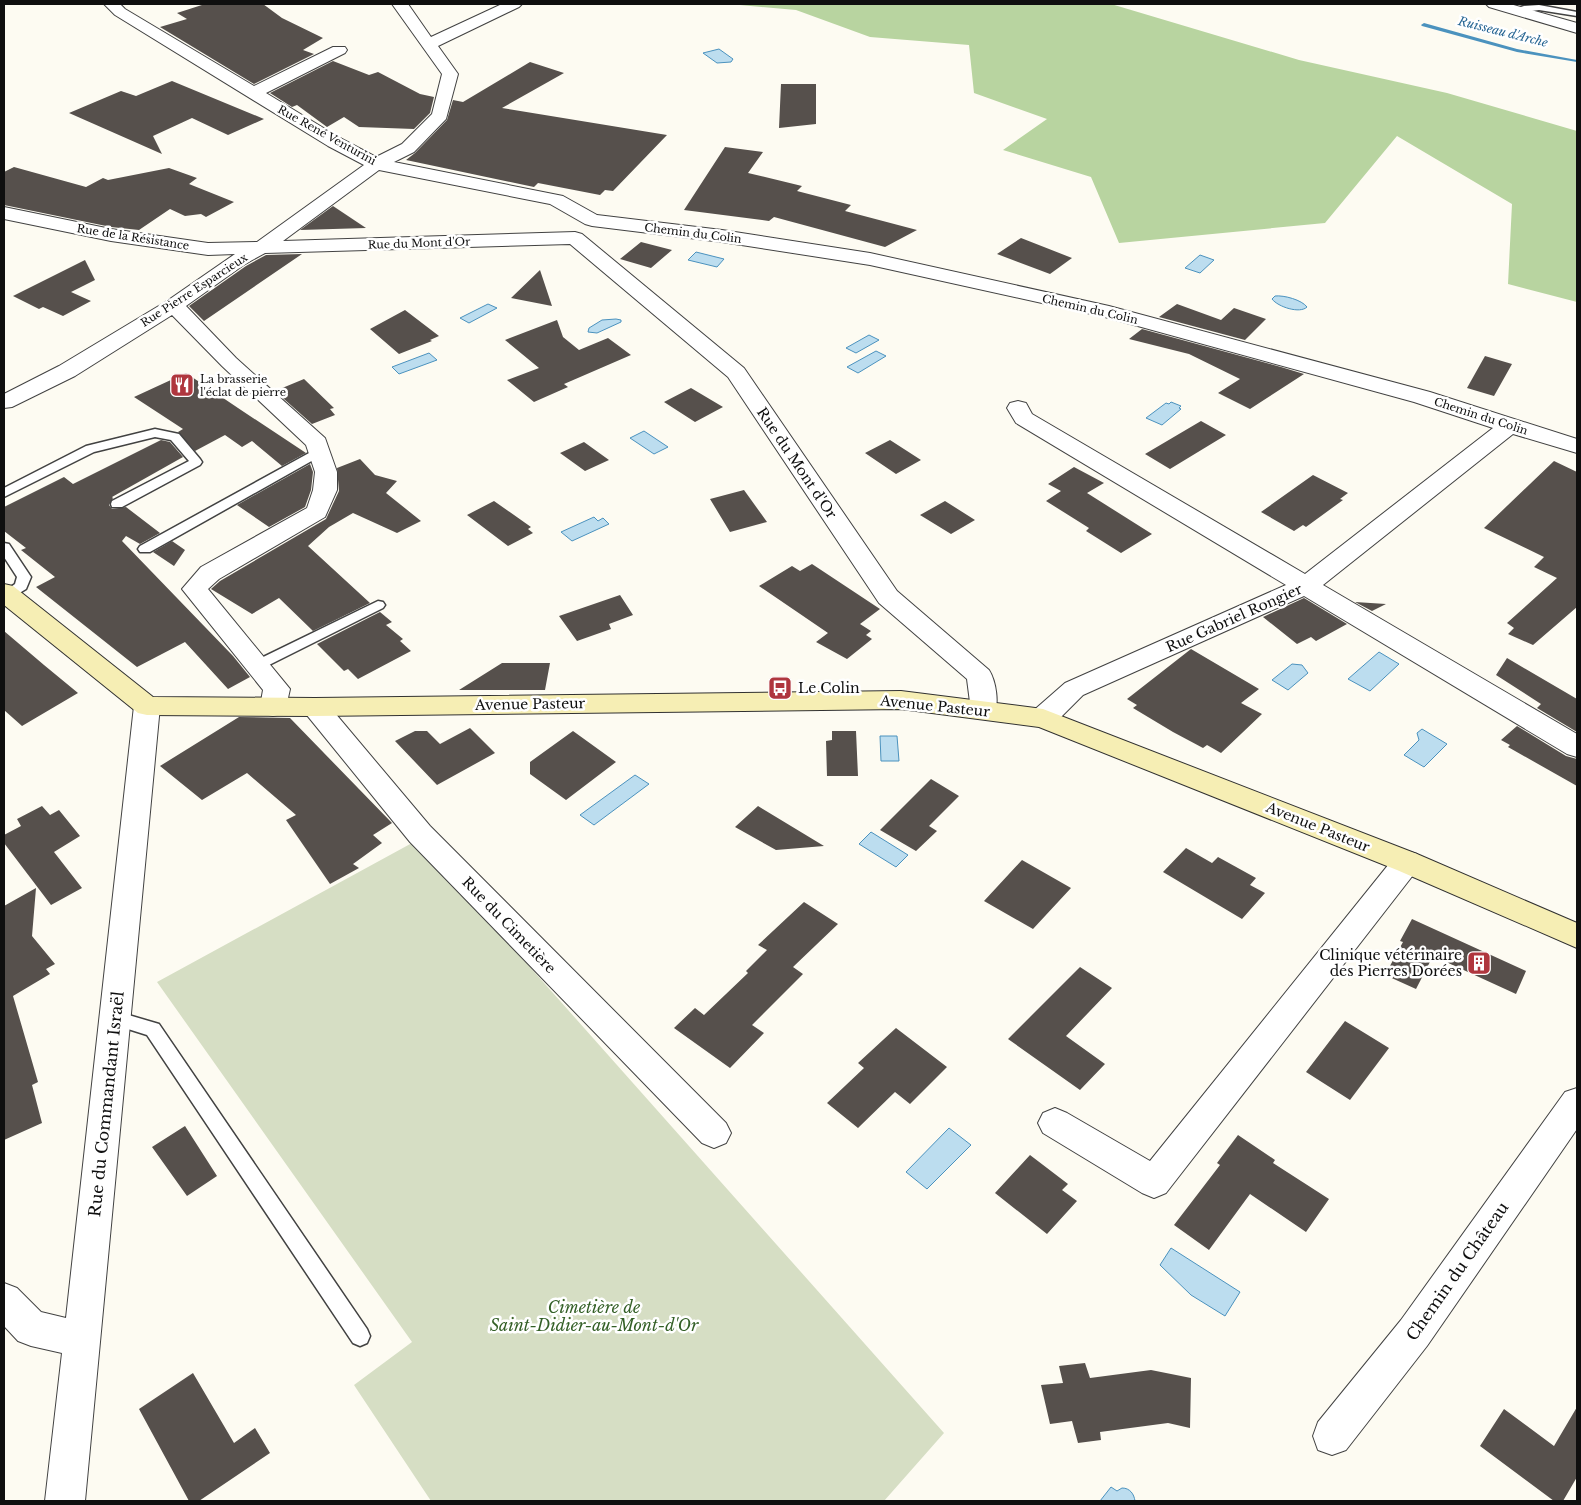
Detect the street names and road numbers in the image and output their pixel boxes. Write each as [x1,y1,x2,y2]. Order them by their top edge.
street label: Rue René Venturini [275,102,379,168]
street label: Chemin du Colin [644,220,743,246]
street label: Rue de la Résistance [76,221,190,253]
street label: Rue du Mont d'Or [367,234,471,252]
street label: Rue Pierre Esparcieux [138,250,250,330]
street label: Chemin du Colin [1041,291,1140,327]
street label: Chemin du Colin [1432,394,1530,438]
street label: Rue du Mont d'Or [753,404,841,522]
street label: Rue Gabriel Rongier [1163,580,1305,656]
street label: Avenue Pasteur [878,691,991,721]
street label: Avenue Pasteur [474,694,586,714]
street label: Avenue Pasteur [1263,798,1373,856]
street label: Rue du Cimetière [458,873,560,977]
street label: Rue du Commandant Israël [84,990,128,1218]
street label: Chemin du Château [1402,1198,1513,1344]

